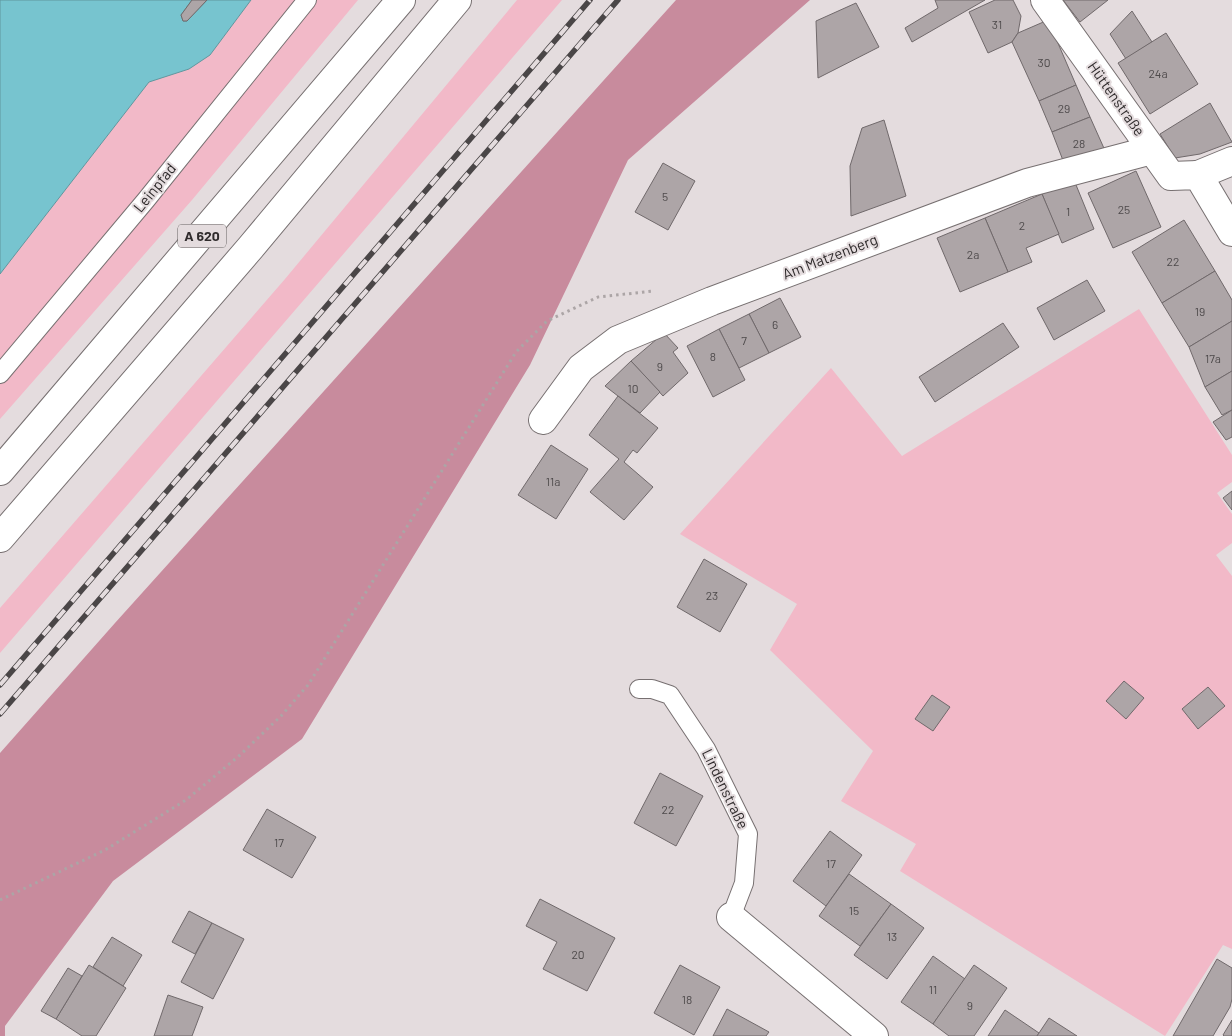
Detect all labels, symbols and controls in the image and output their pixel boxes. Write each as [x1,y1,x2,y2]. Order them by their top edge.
house number: 31 [992,17,1002,31]
house number: 30 [1038,55,1050,69]
street label: Hüttenstraße [1085,58,1149,139]
house number: 24a [1148,66,1168,80]
house number: 29 [1058,101,1070,115]
house number: 28 [1073,136,1085,150]
street label: Leinpfad [129,159,179,215]
house number: 5 [662,189,668,203]
house number: 25 [1118,202,1130,216]
house number: 1 [1066,204,1070,218]
house number: 2 [1019,218,1025,232]
road number: A 620 [178,225,226,248]
street label: Am Matzenberg [780,230,880,282]
house number: 2a [967,247,979,261]
house number: 22 [1167,254,1179,268]
house number: 19 [1195,304,1205,318]
house number: 6 [772,317,778,331]
house number: 7 [741,333,747,347]
house number: 8 [710,349,716,363]
house number: 17a [1205,351,1221,365]
house number: 9 [657,359,663,373]
house number: 10 [628,381,638,395]
house number: 11a [546,474,560,488]
house number: 23 [706,588,718,602]
street label: Lindenstraße [699,746,753,831]
house number: 22 [662,802,674,816]
house number: 17 [274,835,284,849]
house number: 17 [826,856,836,870]
house number: 15 [849,903,859,917]
house number: 13 [887,929,897,943]
house number: 20 [571,947,585,961]
house number: 11 [929,982,937,996]
house number: 18 [682,992,692,1006]
house number: 9 [967,998,973,1012]

